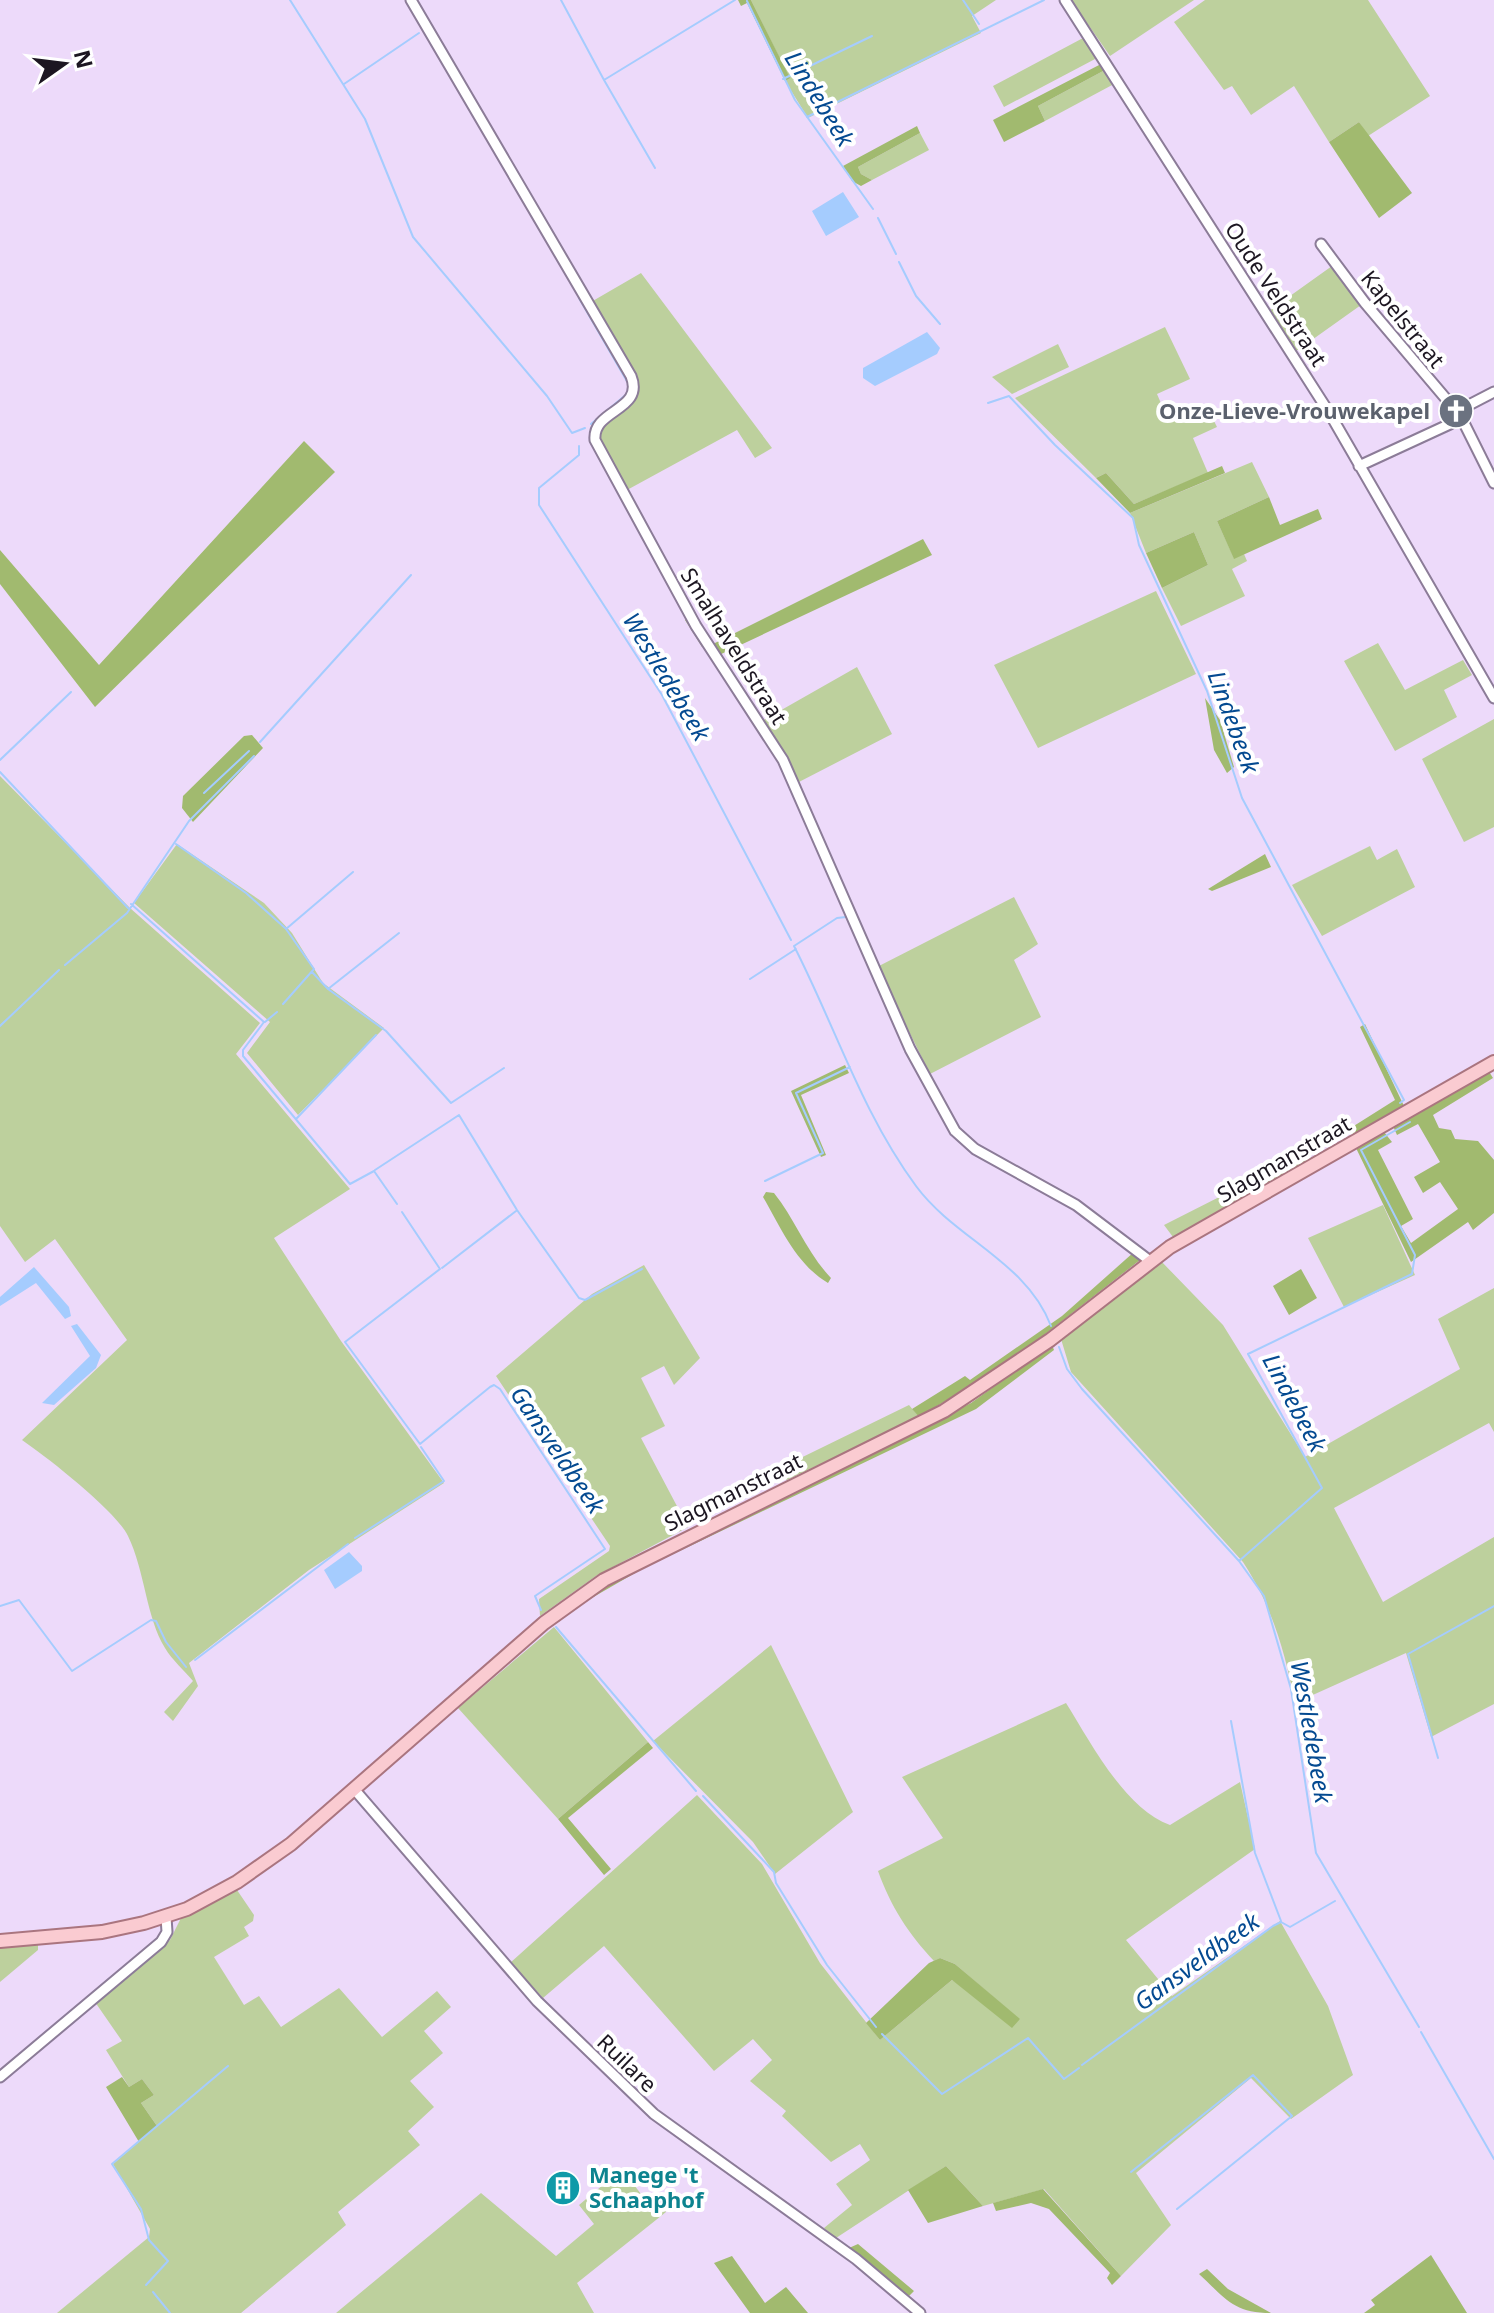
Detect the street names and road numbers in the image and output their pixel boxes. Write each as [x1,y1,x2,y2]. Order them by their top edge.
street label: Oude Veldstraat [1219,215,1335,372]
street label: Kapelstraat [1355,263,1452,373]
street label: Smalhaveldstraat [675,562,795,729]
street label: Slagmanstraat [1211,1108,1356,1209]
street label: Slagmanstraat [659,1445,807,1537]
street label: Ruilare [591,2026,664,2098]

